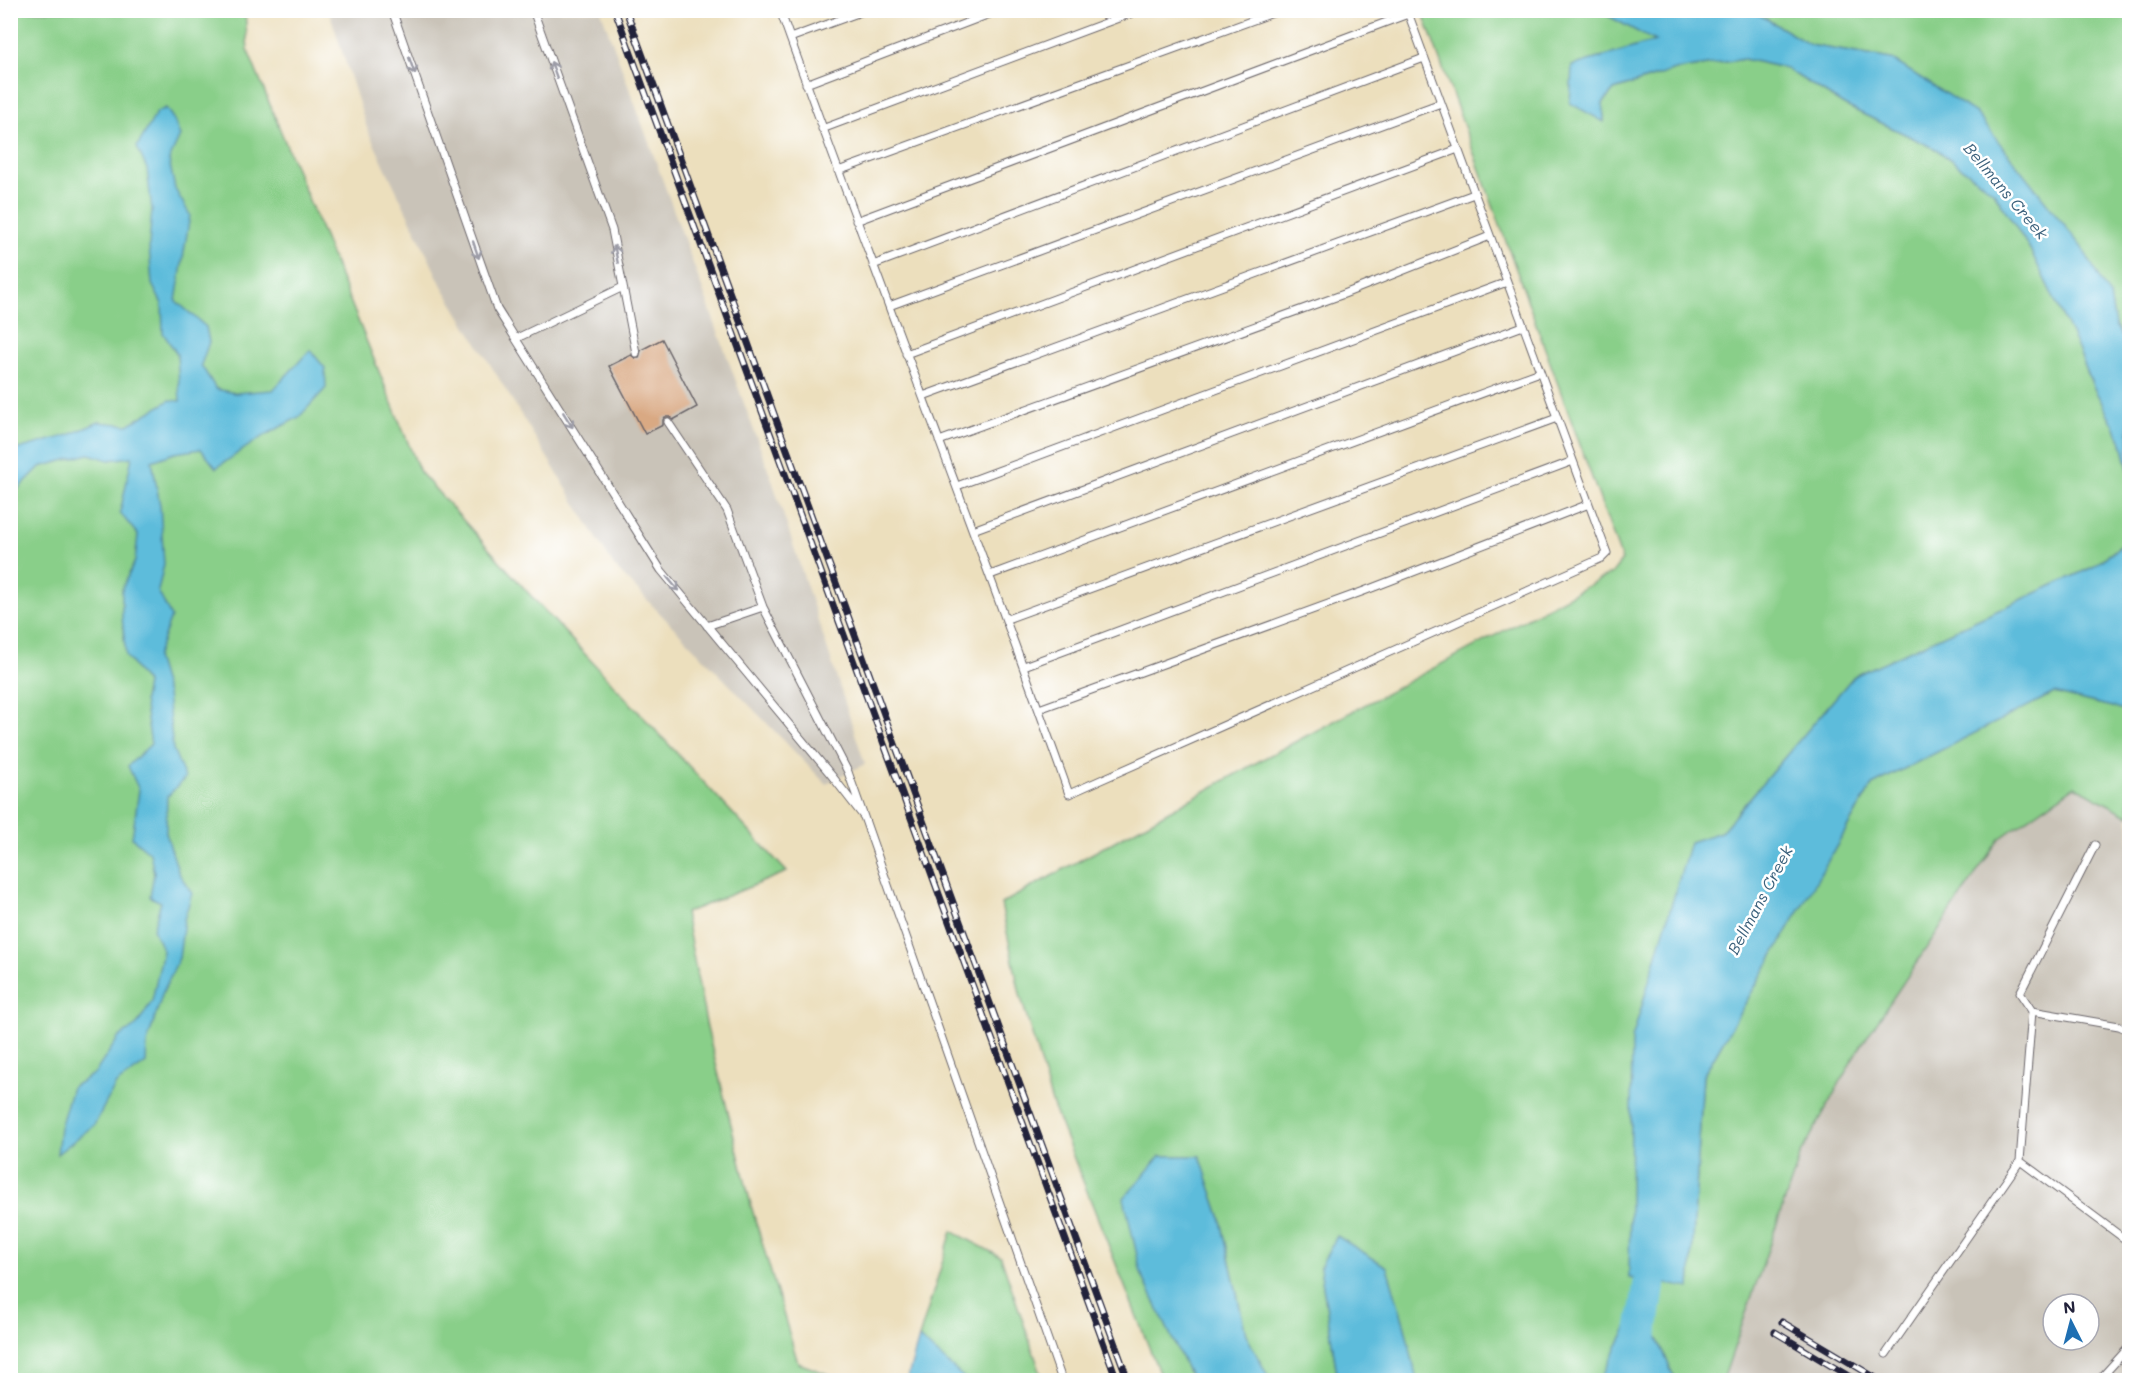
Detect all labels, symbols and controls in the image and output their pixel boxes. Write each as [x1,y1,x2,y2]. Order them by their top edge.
one-way arrow [407,56,418,75]
one-way arrow [548,61,559,80]
water label: Bellmans Creek [1960,138,2053,244]
one-way arrow [472,240,483,259]
one-way arrow [610,245,621,265]
one-way arrow [561,412,574,429]
one-way arrow [667,576,680,592]
water label: Bellmans Creek [1722,841,1797,958]
north arrow [2041,1292,2101,1352]
text: N [2062,1296,2077,1318]

